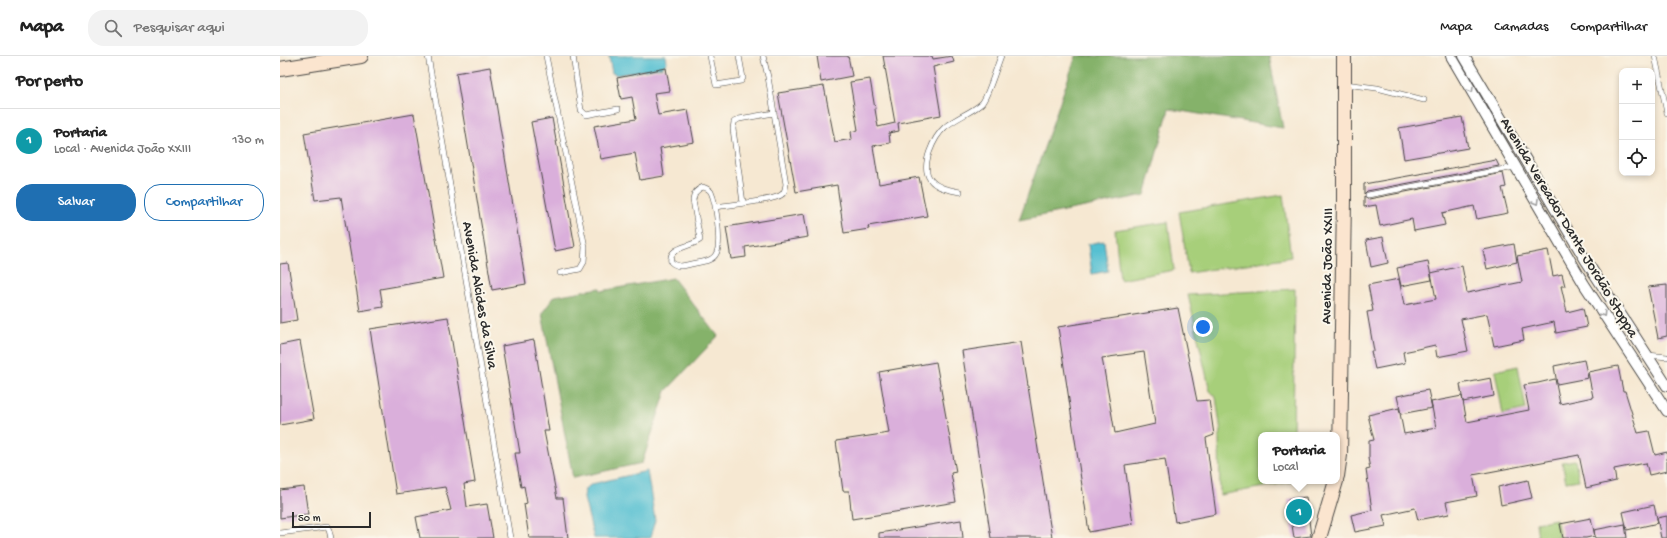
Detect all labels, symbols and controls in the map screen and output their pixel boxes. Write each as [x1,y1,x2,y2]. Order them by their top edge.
search box [88,10,368,46]
text: Mapa [20,16,64,39]
icon: search [102,17,124,39]
text: Pesquisar aqui [134,19,225,37]
text: Mapa [1440,19,1472,36]
text: Camadas [1494,19,1549,36]
text: Compartilhar [1571,19,1647,36]
map controls [1619,68,1655,176]
button: + [1619,68,1655,104]
text: Por perto [16,72,83,92]
one-way arrow [1467,86,1474,93]
button: − [1619,104,1655,140]
street label: Avenida Vereador Dante Jordão Stoppa [1495,115,1642,342]
text: Portaria [54,124,107,142]
text: 1 [26,133,32,148]
text: 130 m [232,133,264,148]
button: locate [1619,140,1655,176]
text: Local · Avenida João XXIII [54,142,191,157]
button: Salvar [16,184,136,221]
button: Compartilhar [144,184,264,221]
one-way arrow [1532,198,1539,205]
street label: Avenida João XXIII [1318,208,1338,324]
street label: Avenida Alcides da Silva [457,220,501,371]
one-way arrow [1598,310,1605,317]
your location [1193,317,1213,337]
popup [1258,432,1340,484]
text: Portaria [1273,442,1325,460]
text: Local [1273,460,1299,475]
pin: 1 [1286,497,1312,527]
scale bar [292,510,371,529]
text: 50 m [298,513,320,525]

